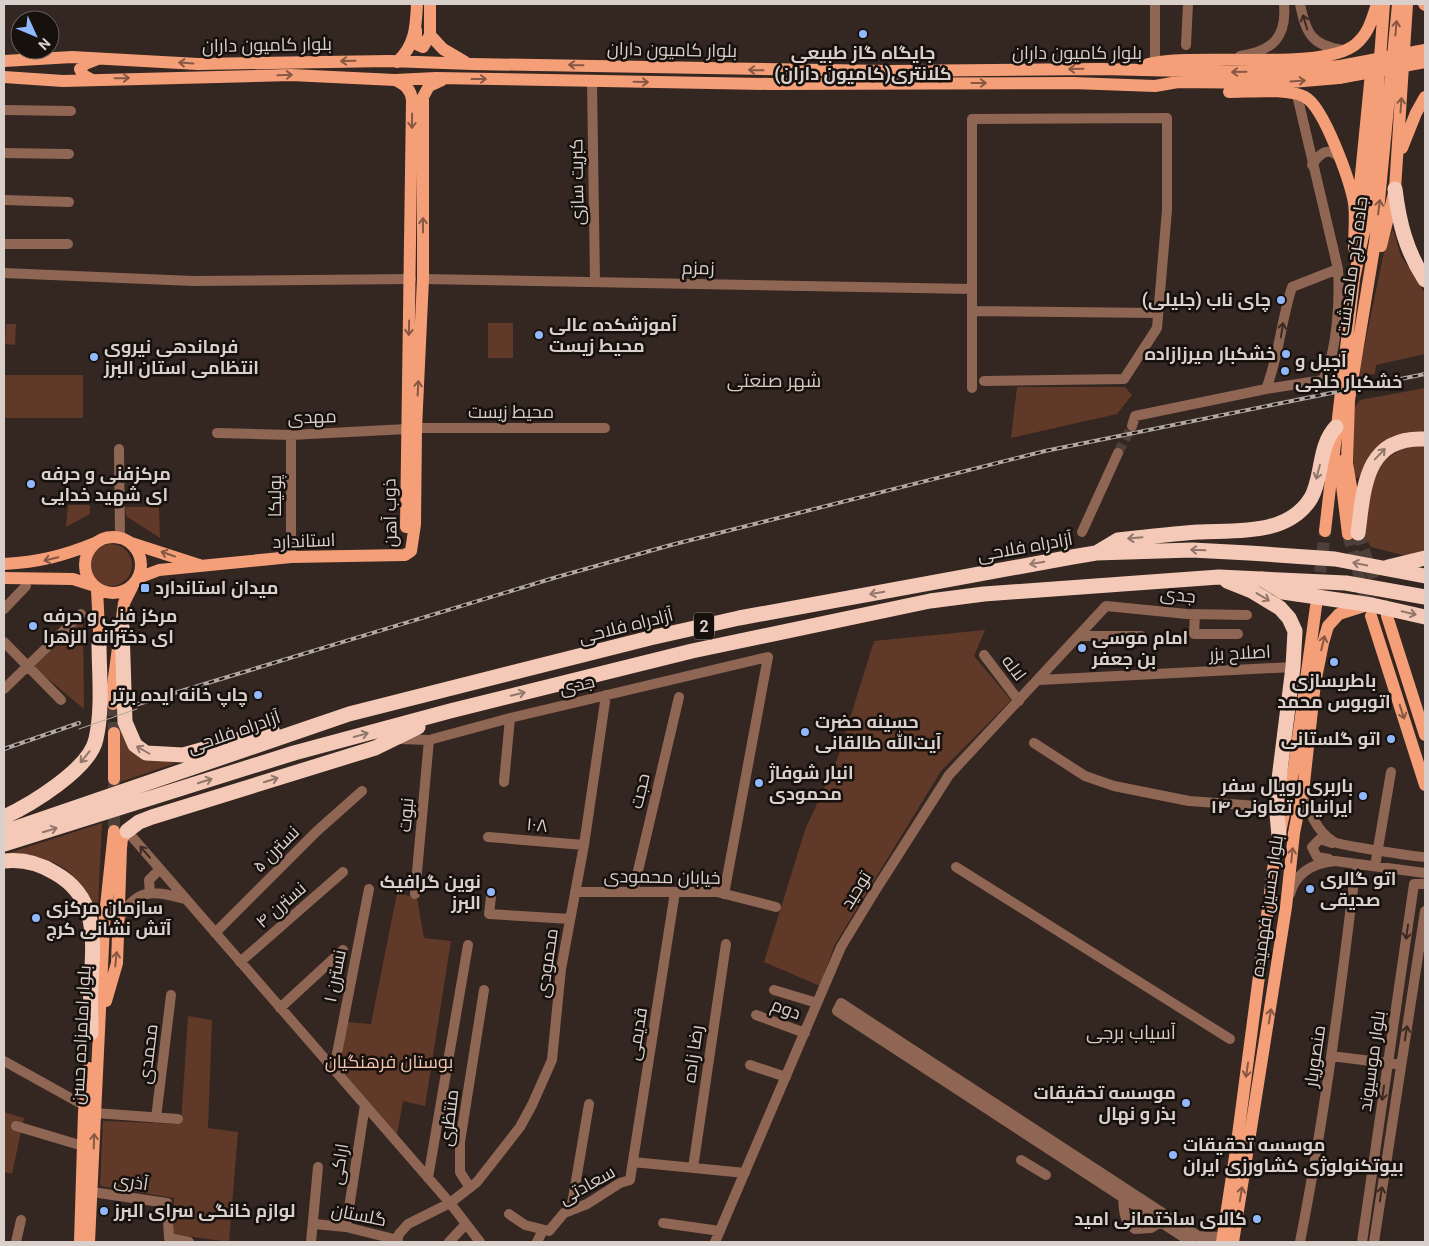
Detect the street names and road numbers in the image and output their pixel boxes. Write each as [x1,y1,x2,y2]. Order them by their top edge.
street label: بلوار کامیون داران [202,33,332,57]
street label: بلوار کامیون داران [607,38,737,62]
street label: بلوار کامیون داران [1012,42,1142,64]
street label: کبریت سازی [565,138,589,226]
street label: جاده کرج ماهدشت [1331,195,1374,337]
street label: زمزم [681,257,715,280]
street label: محیط زیست [468,401,554,423]
street label: مهدی [287,405,337,429]
street label: پولیکا [264,475,287,517]
street label: ذوب آهن [378,478,402,548]
street label: آزادراه فلاحی [976,528,1075,566]
street label: استاندارد [272,529,336,553]
street label: جدی [1159,582,1197,608]
street label: آزادراه فلاحی [576,604,676,648]
road number: 2 [694,612,714,640]
street label: اصلاح بزر [1208,640,1271,667]
street label: لاله [998,651,1031,685]
street label: جدی [557,670,597,700]
street label: آزادراه فلاحی [185,706,283,758]
street label: حجت [625,771,654,811]
street label: نبوت [394,797,418,833]
street label: ۱۰۸ [526,813,549,836]
street label: نسترن ۵ [248,821,304,877]
street label: بلوار حسین فهمیده [1246,834,1288,978]
street label: خیابان محمودی [603,865,721,889]
street label: توحید [836,867,876,913]
street label: نسترن ۴ [251,877,311,933]
street label: محمودی [531,927,563,999]
street label: نسترن ۱ [319,948,351,1004]
street label: بلوار امامزاده حسن [66,965,96,1105]
street label: دوم [768,993,804,1026]
street label: قدیمی [622,1006,652,1062]
street label: بلوار موسیوند [1354,1009,1390,1113]
street label: محمدی [133,1023,163,1085]
street label: رضا زاده [678,1024,708,1084]
street label: منصوریار [1300,1024,1330,1089]
street label: منتظری [435,1088,463,1148]
street label: اراکی [325,1142,353,1186]
street label: سعادتی [555,1161,619,1209]
street label: آذری [112,1169,150,1195]
street label: گلستان [330,1199,388,1231]

